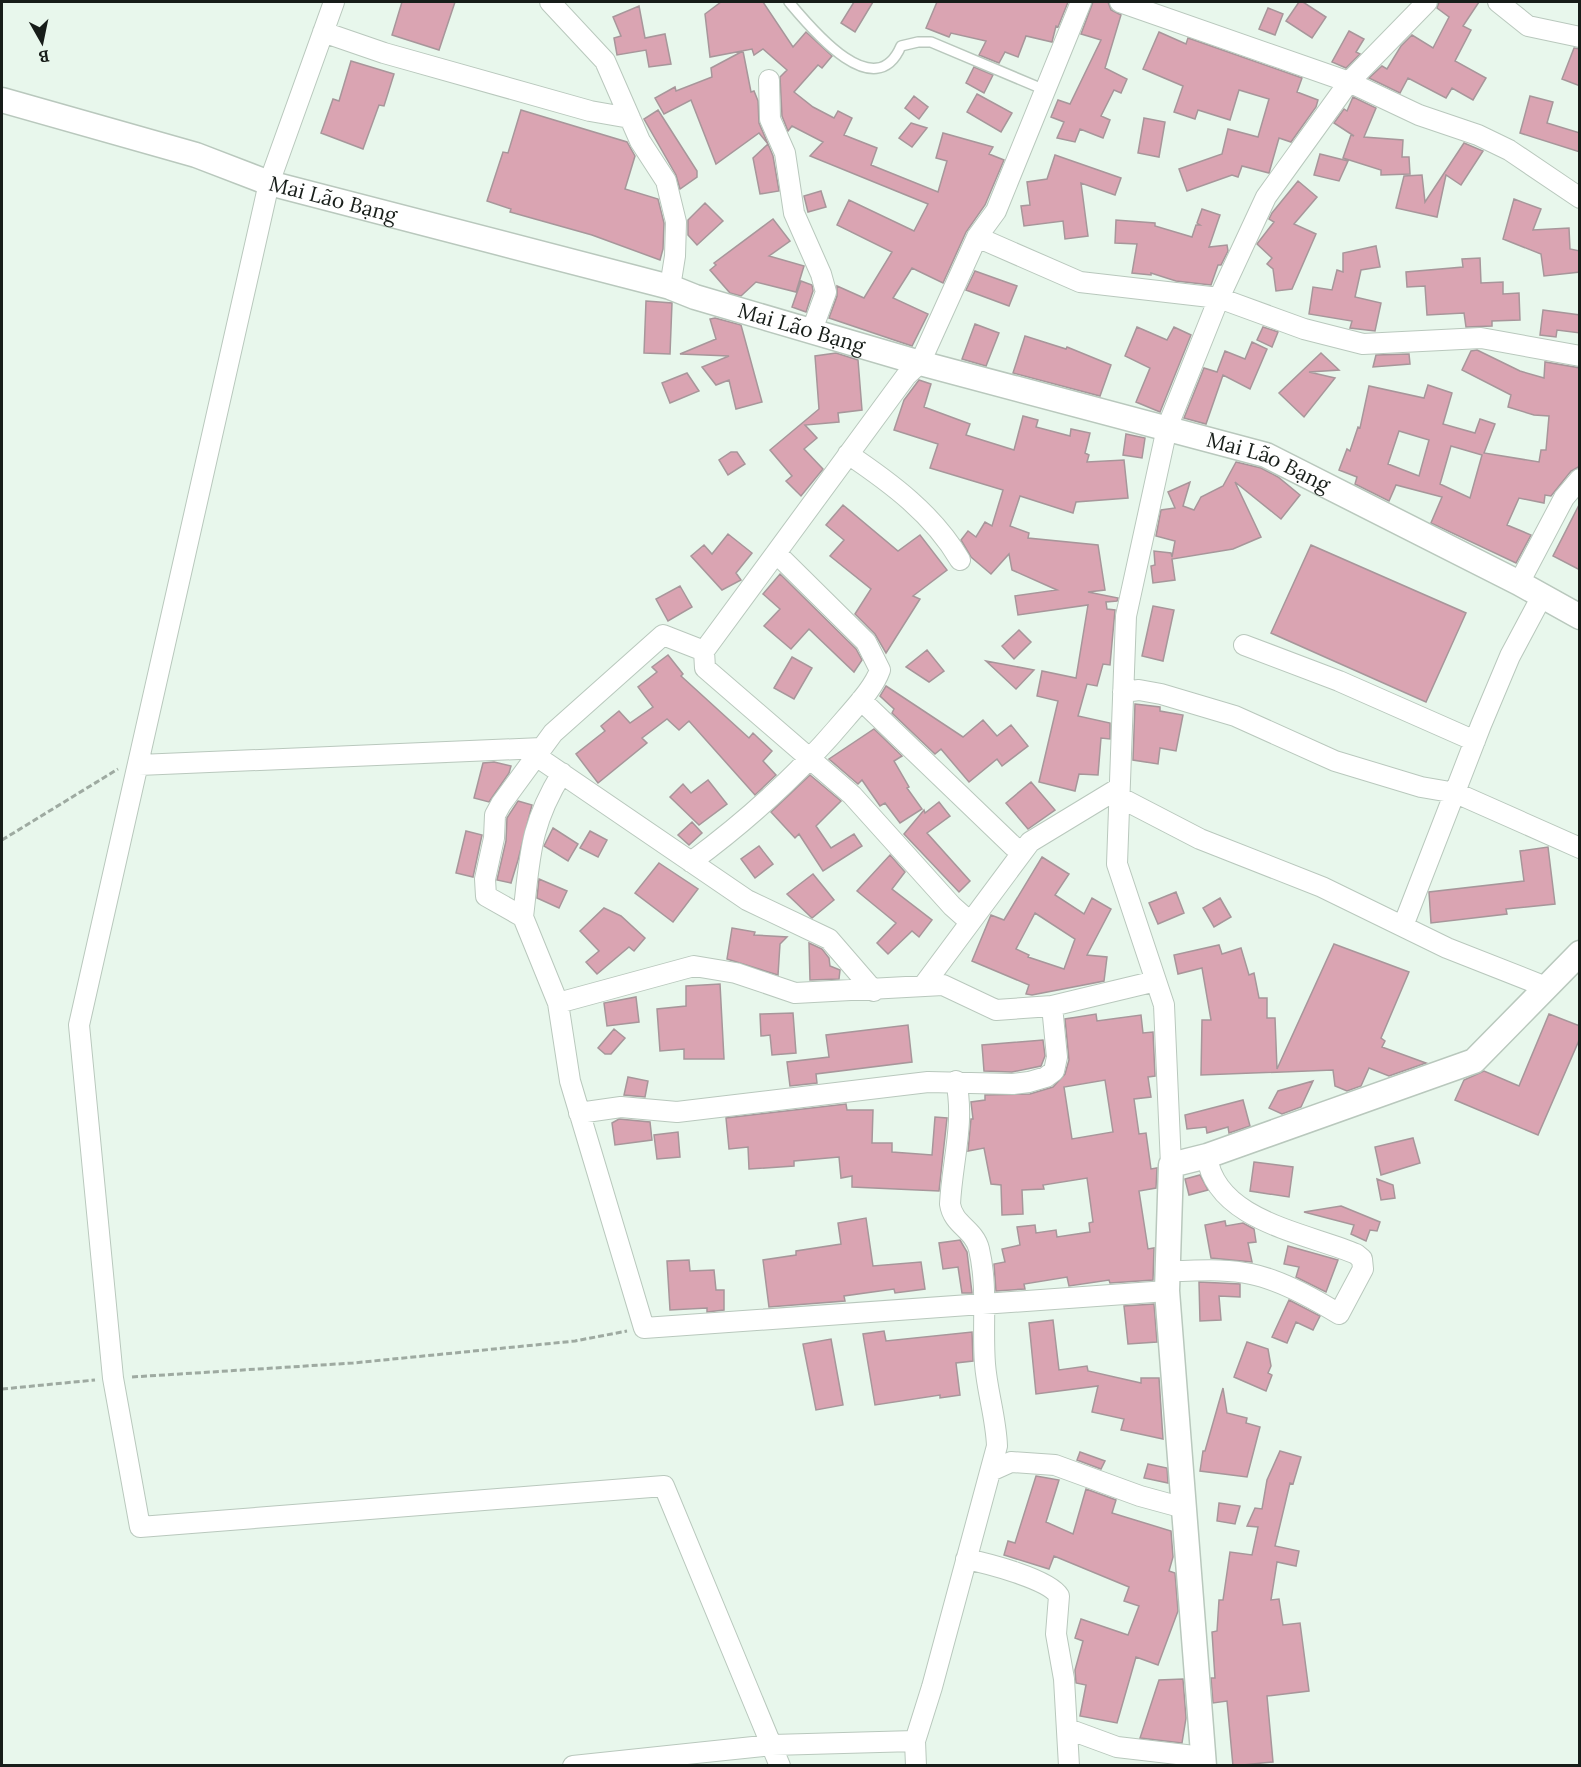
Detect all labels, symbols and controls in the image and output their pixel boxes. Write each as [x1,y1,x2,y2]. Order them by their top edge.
north arrow [12,12,72,72]
text: B [37,46,51,68]
street label: Mai Lão Bạng [266,170,400,229]
street label: Mai Lão Bạng [735,296,869,359]
street label: Mai Lão Bạng [1204,426,1335,498]

